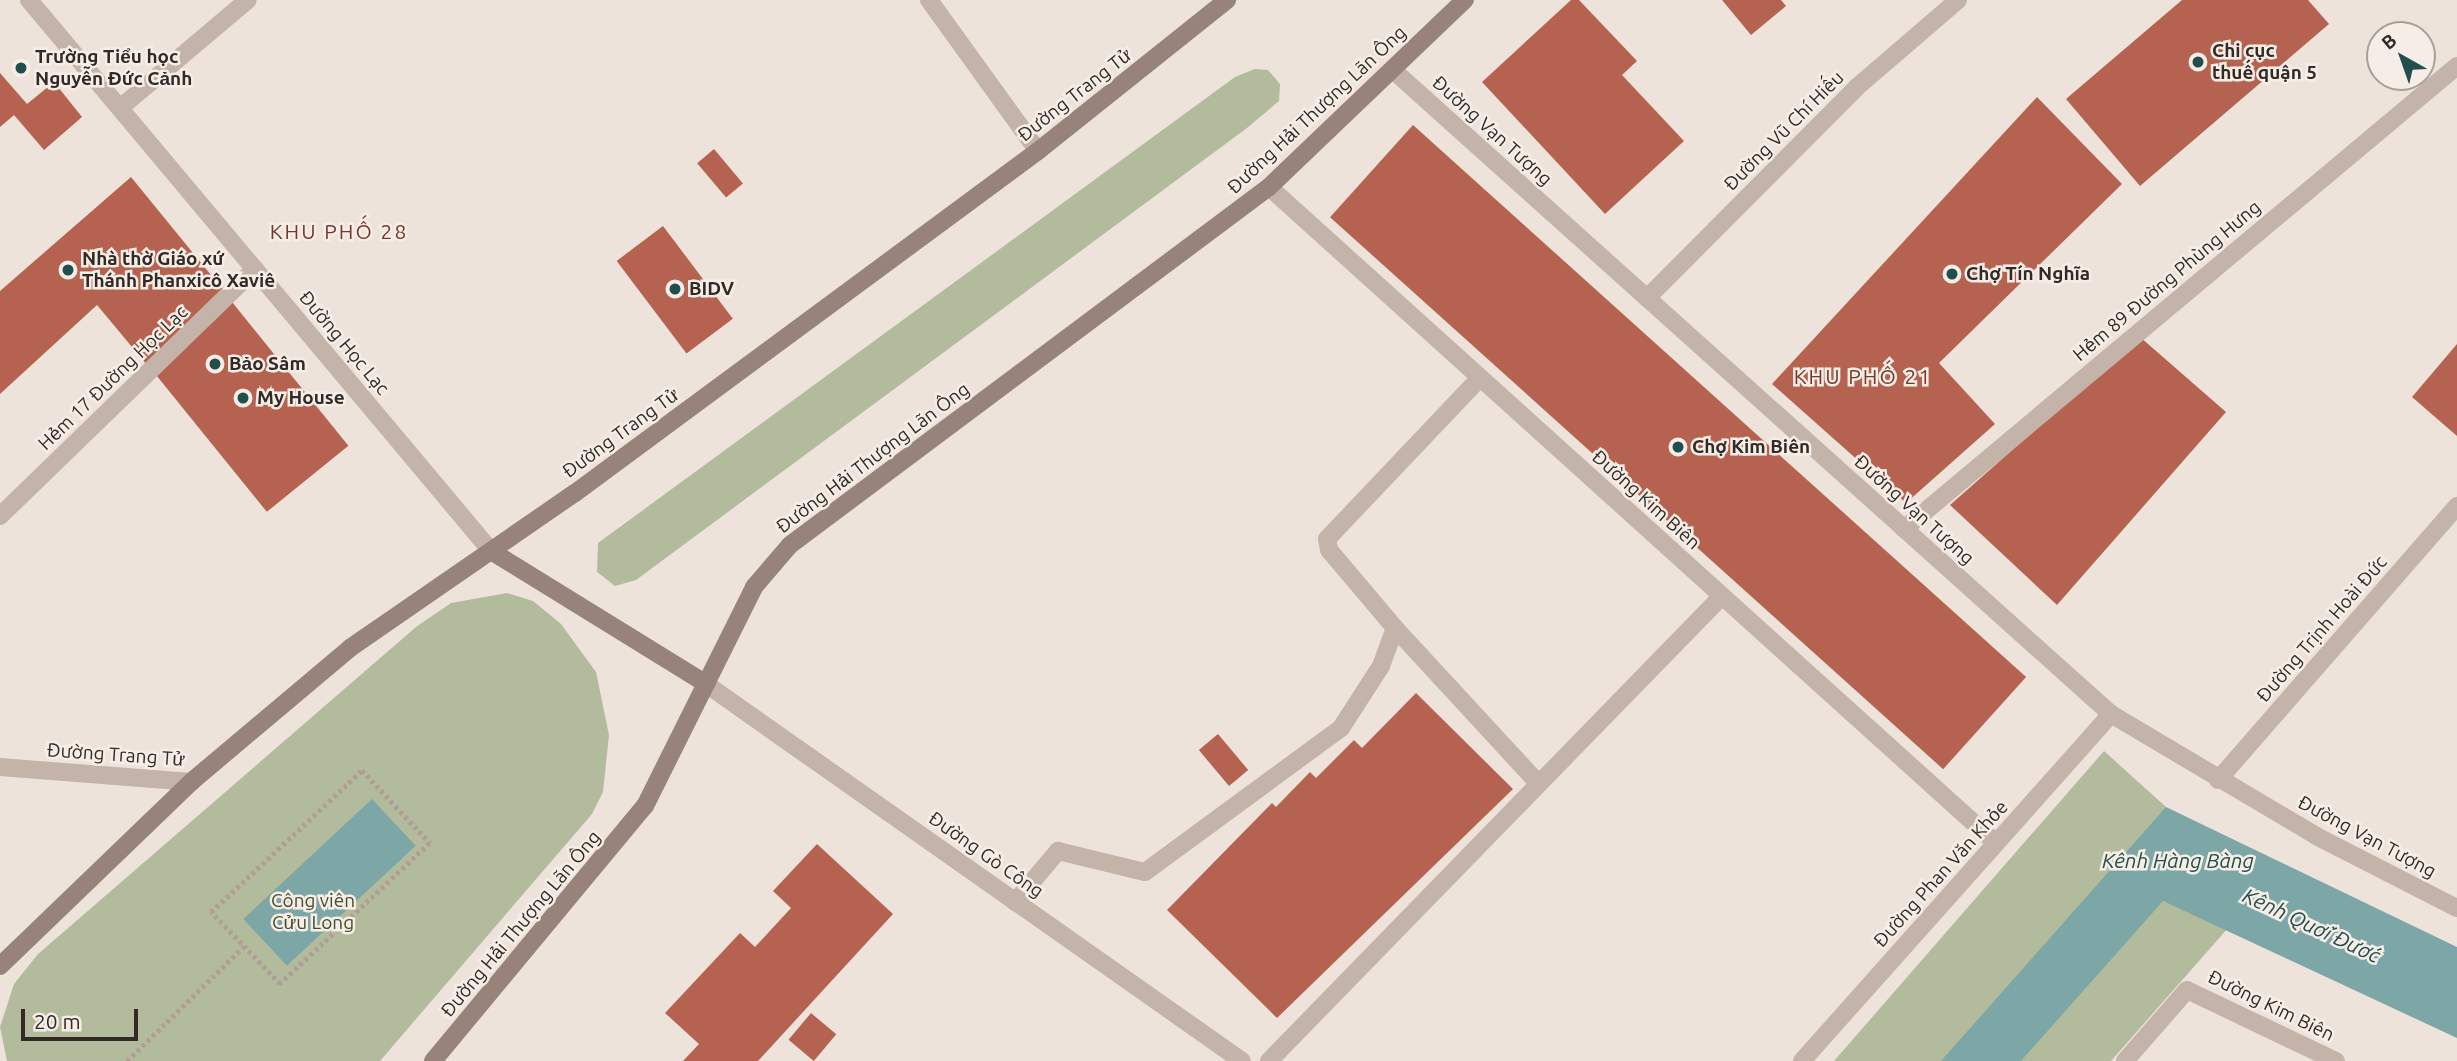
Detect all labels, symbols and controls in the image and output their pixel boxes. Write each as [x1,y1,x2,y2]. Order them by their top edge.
street label: Đường Hải Thượng Lãn Ông [1223,21,1411,199]
north arrow [2366,21,2436,91]
text: B [2377,29,2401,54]
place label: Chi cục thuế quận 5 [2212,40,2317,84]
street label: Đường Trang Tử [1013,43,1137,147]
place label: Trường Tiểu học Nguyễn Đức Cảnh [35,46,192,90]
marker: Chi cục thuế quận 5 [2190,54,2206,70]
marker: Trường Tiểu học Nguyễn Đức Cảnh [13,60,29,76]
street label: Đường Vũ Chí Hiếu [1719,66,1849,196]
street label: Đường Vạn Tượng [1427,71,1557,191]
street label: Hẻm 89 Đường Phùng Hưng [2069,196,2265,366]
district label: KHU PHỐ 28 [271,218,407,244]
place label: Nhà thờ Giáo xứ Thánh Phanxicô Xaviê [82,248,275,292]
marker: Nhà thờ Giáo xứ Thánh Phanxicô Xaviê [60,262,76,278]
place label: Chợ Tín Nghĩa [1966,263,2090,285]
marker: Chợ Tín Nghĩa [1944,266,1960,282]
place label: BIDV [689,278,734,300]
marker: BIDV [667,281,683,297]
street label: Đường Học Lạc [294,287,394,399]
street label: Hẻm 17 Đường Học Lạc [34,301,192,455]
place label: Bảo Sâm [229,353,306,375]
marker: Bảo Sâm [207,356,223,372]
district label: KHU PHỐ 21 [1795,363,1931,389]
street label: Đường Hải Thượng Lãn Ông [772,378,974,538]
street label: Đường Trang Tử [558,383,684,483]
place label: My House [257,387,345,409]
marker: My House [235,390,251,406]
place label: Chợ Kim Biên [1692,436,1810,458]
marker: Chợ Kim Biên [1670,439,1686,455]
street label: Đường Kim Biên [1587,446,1705,554]
street label: Đường Vạn Tượng [1849,450,1979,570]
street label: Đường Trịnh Hoài Đức [2252,551,2392,707]
street label: Đường Trang Tử [46,739,186,771]
street label: Đường Vạn Tượng [2294,791,2440,883]
street label: Đường Phan Văn Khỏe [1869,796,2013,952]
street label: Đường Gò Công [924,807,1048,903]
street label: Đường Hải Thượng Lãn Ông [436,826,606,1022]
water label: Kênh Hàng Bàng [2102,847,2254,873]
water label: Kênh Quới Đước [2239,882,2385,968]
park label: Công viên Cửu Long [271,890,355,934]
street label: Đường Kim Biên [2204,966,2338,1046]
scale bar [24,995,142,1038]
text: 20 m [34,1009,81,1033]

